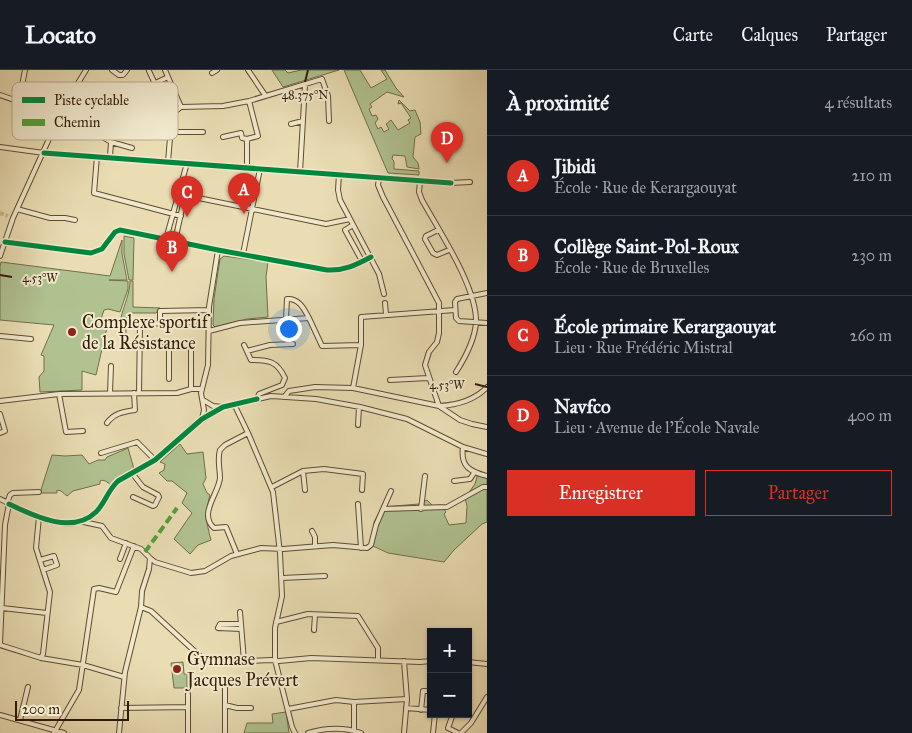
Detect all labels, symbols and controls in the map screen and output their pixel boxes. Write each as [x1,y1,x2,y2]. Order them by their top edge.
text: Locato [25,20,96,50]
text: Carte [673,24,713,46]
text: Calques [741,24,798,46]
text: Partager [826,24,887,46]
legend [12,82,178,140]
text: 48.375°N [282,88,328,102]
text: À proximité [507,90,609,116]
text: Piste cyclable [54,92,129,109]
text: 4 résultats [825,93,892,112]
text: Chemin [54,114,101,131]
pin: D [431,122,463,163]
text: Jibidi [554,155,596,178]
text: A [518,166,528,185]
text: 210 m [852,166,892,185]
pin: A [228,173,260,214]
pin: C [171,176,203,217]
text: École · Rue de Kerargaouyat [554,178,737,197]
pin: B [156,231,188,272]
text: Collège Saint-Pol-Roux [554,235,739,258]
text: B [518,246,528,265]
text: 230 m [852,246,892,265]
text: École · Rue de Bruxelles [554,258,709,277]
text: 4.53°W [22,271,58,285]
place label: Complexe sportif de la Résistance [82,311,211,354]
text: École primaire Kerargaouyat [554,315,776,338]
your location [276,316,302,342]
marker: Complexe sportif de la Résistance [66,326,78,338]
text: C [518,326,528,345]
text: 260 m [850,326,892,345]
text: Lieu · Rue Frédéric Mistral [554,338,733,357]
text: 4.53°W [429,378,465,392]
text: Navfco [554,395,611,418]
text: D [517,406,529,425]
text: 400 m [848,406,892,425]
text: Lieu · Avenue de l'École Navale [554,418,760,437]
button: Enregistrer [507,470,695,516]
button: Partager [705,470,892,516]
map controls [427,628,472,718]
button: + [427,628,472,673]
place label: Gymnase Jacques Prévert [185,648,299,692]
marker: Gymnase Jacques Prévert [171,663,183,675]
button: − [427,673,472,718]
scale bar [15,698,129,721]
text: 200 m [22,701,60,718]

